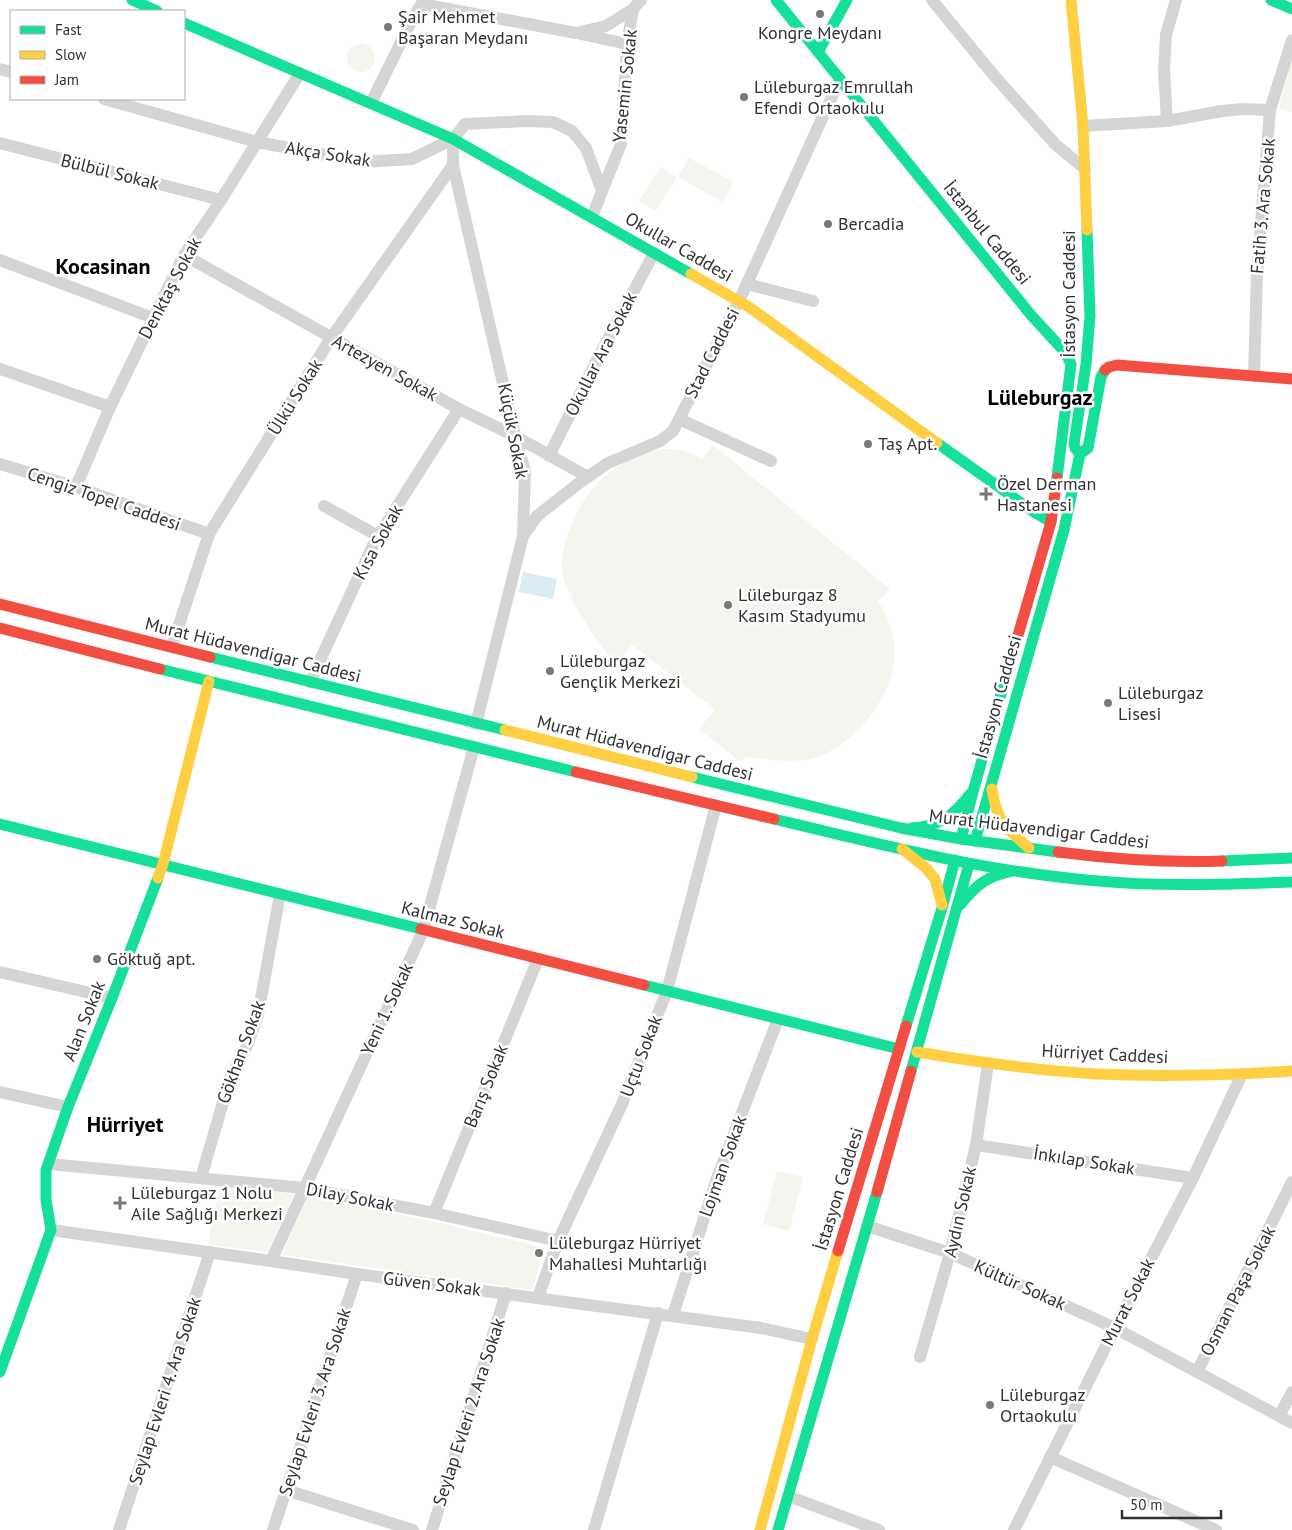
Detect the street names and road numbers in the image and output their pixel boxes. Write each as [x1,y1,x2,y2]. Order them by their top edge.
street label: Yasemin Sokak [607,28,642,144]
street label: Akça Sokak [284,135,373,172]
street label: Fatih 3. Ara Sokak [1245,137,1280,275]
street label: Bülbül Sokak [59,148,162,195]
street label: İstanbul Caddesi [938,176,1036,289]
street label: Okullar Caddesi [621,206,737,287]
street label: İstasyon Caddesi [1057,230,1080,358]
street label: Denktaş Sokak [133,233,206,343]
street label: Okullar Ara Sokak [559,288,642,420]
street label: Stad Caddesi [679,303,744,402]
street label: Artezyen Sokak [328,329,442,406]
street label: Ülkü Sokak [262,354,327,439]
street label: Küçük Sokak [493,381,534,481]
street label: Cengiz Topel Caddesi [24,461,184,536]
street label: Kısa Sokak [348,500,408,583]
street label: Murat Hüdavendigar Caddesi [143,612,363,687]
street label: İstasyon Caddesi [969,632,1026,761]
street label: Murat Hüdavendigar Caddesi [535,710,755,785]
street label: Murat Hüdavendigar Caddesi [928,804,1150,853]
street label: Kalmaz Sokak [399,896,508,944]
street label: Yeni 1. Sokak [355,958,418,1059]
street label: Alan Sokak [57,977,110,1064]
street label: Gökhan Sokak [211,997,270,1107]
street label: Uçtu Sokak [614,1011,667,1100]
street label: Hürriyet Caddesi [1041,1039,1169,1068]
street label: Barış Sokak [458,1040,513,1131]
street label: Lojman Sokak [694,1112,752,1220]
street label: İstasyon Caddesi [809,1124,868,1253]
street label: İnkılap Sokak [1032,1141,1137,1180]
street label: Aydın Sokak [938,1164,981,1260]
street label: Dilay Sokak [304,1177,396,1216]
street label: Osman Paşa Sokak [1195,1221,1280,1360]
street label: Kültür Sokak [971,1254,1070,1315]
street label: Murat Sokak [1096,1254,1160,1349]
street label: Güven Sokak [382,1266,483,1301]
street label: Seylap Evleri 4. Ara Sokak [123,1294,206,1488]
street label: Seylap Evleri 3. Ara Sokak [273,1305,356,1499]
street label: Seylap Evleri 2. Ara Sokak [427,1315,510,1509]

